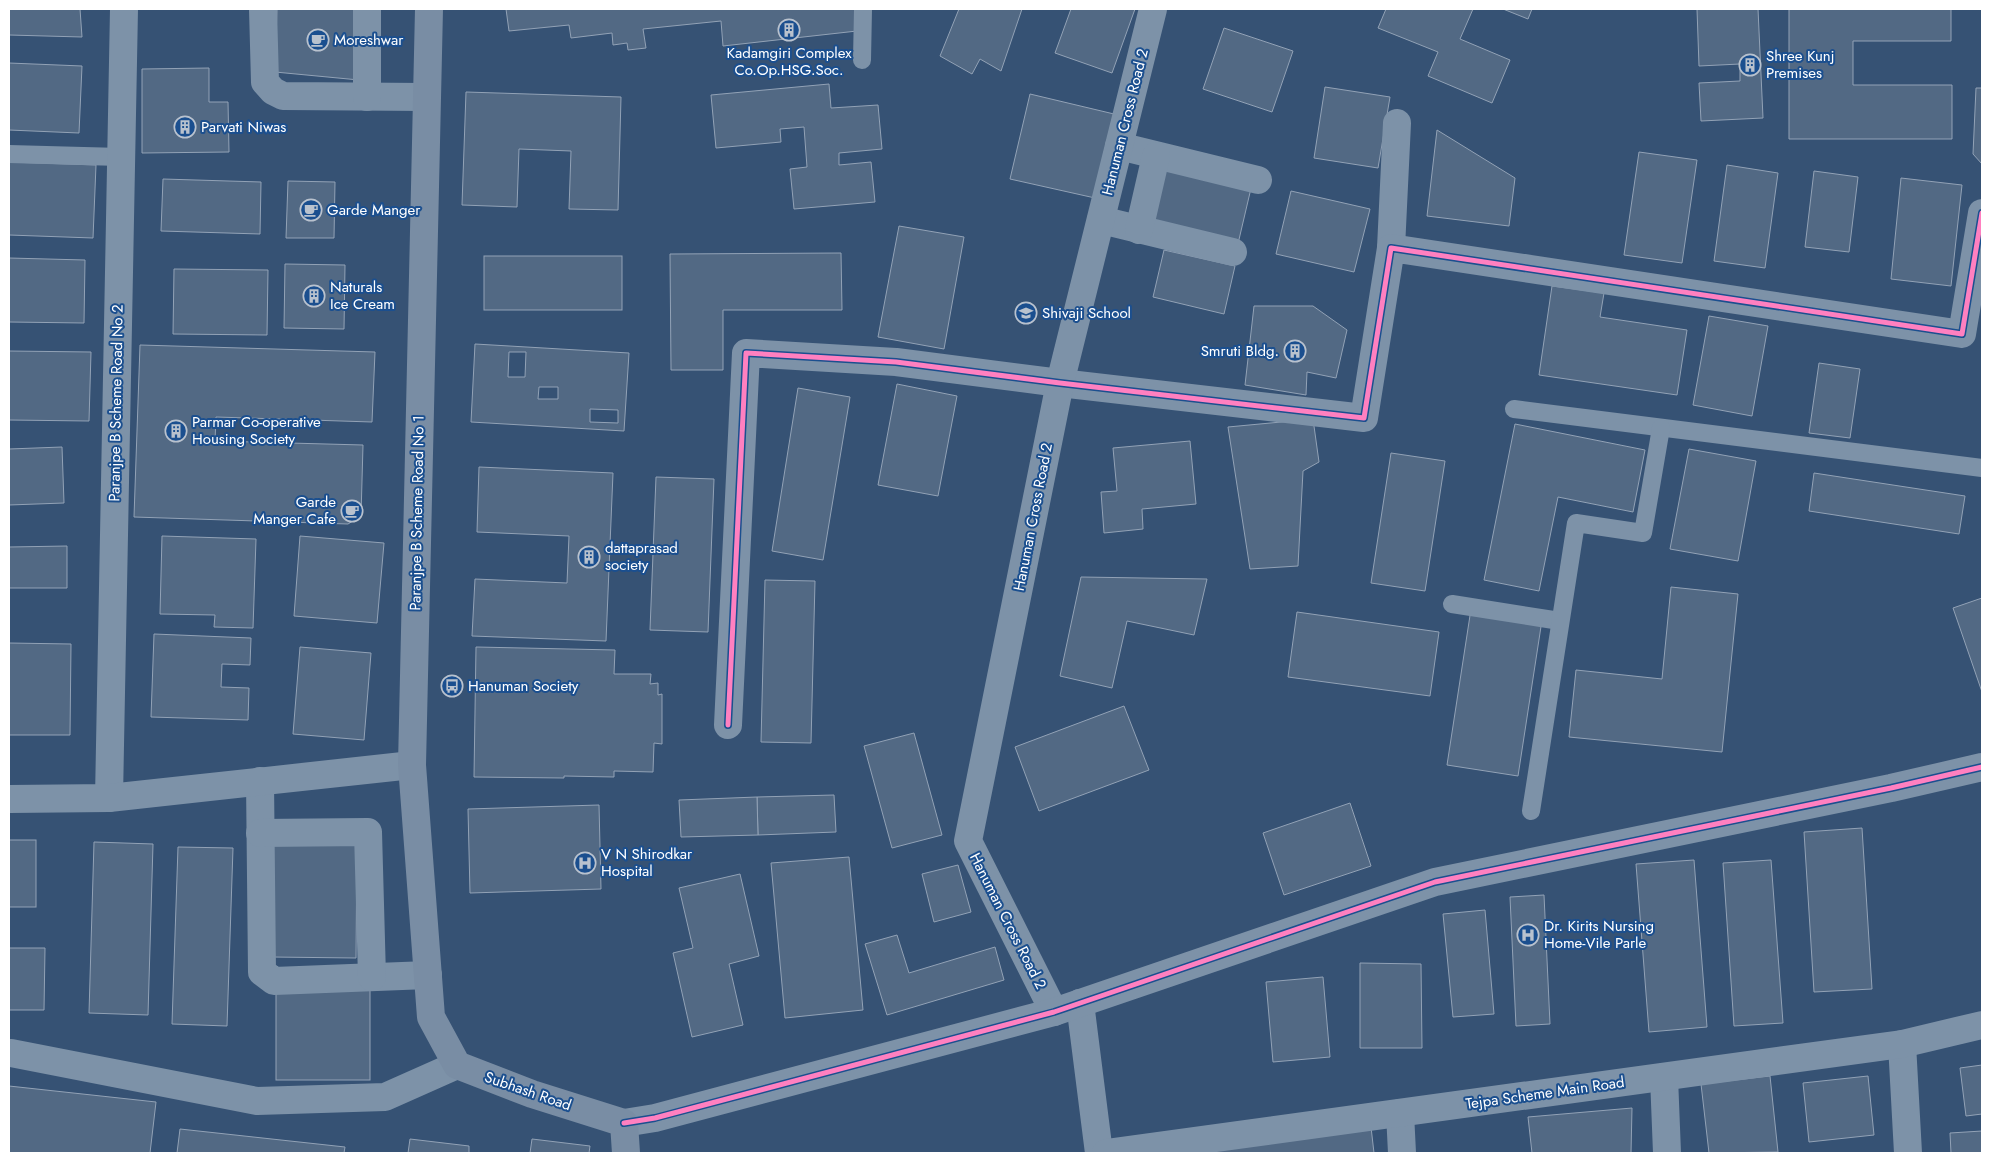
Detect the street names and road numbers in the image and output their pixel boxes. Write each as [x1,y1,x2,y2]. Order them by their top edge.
street label: Hanuman Cross Road 2 [1096,46,1154,198]
street label: Paranjpe B Scheme Road No 2 [103,304,129,502]
street label: Paranjpe B Scheme Road No 1 [404,415,430,611]
street label: Hanuman Cross Road 2 [1008,441,1058,593]
street label: Hanuman Cross Road 2 [964,849,1052,993]
street label: Subhash Road [482,1066,574,1116]
street label: Tejpa Scheme Main Road [1464,1071,1626,1115]

